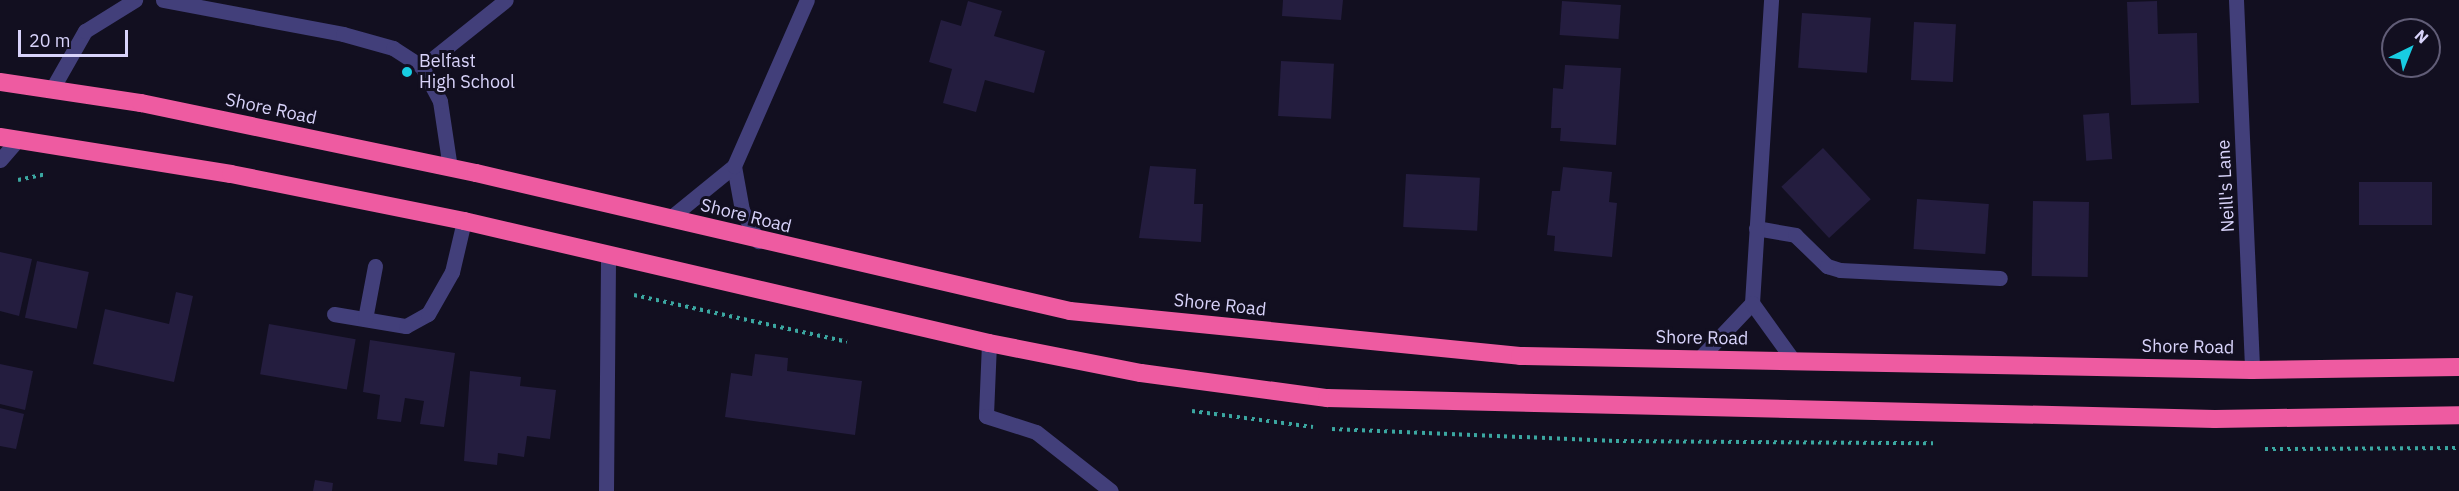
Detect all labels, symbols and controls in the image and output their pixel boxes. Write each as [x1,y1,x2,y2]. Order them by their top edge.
scale bar [21,18,130,56]
north arrow [2381,18,2441,78]
text: N [2411,25,2433,48]
text: 20 m [29,29,71,52]
place label: Belfast High School [419,51,515,94]
marker: Belfast High School [400,65,414,79]
street label: Shore Road [223,89,319,129]
street label: Neill's Lane [2213,139,2239,233]
street label: Shore Road [698,194,794,238]
street label: Shore Road [1173,289,1267,321]
street label: Shore Road [1655,326,1749,350]
street label: Shore Road [2141,335,2235,359]

